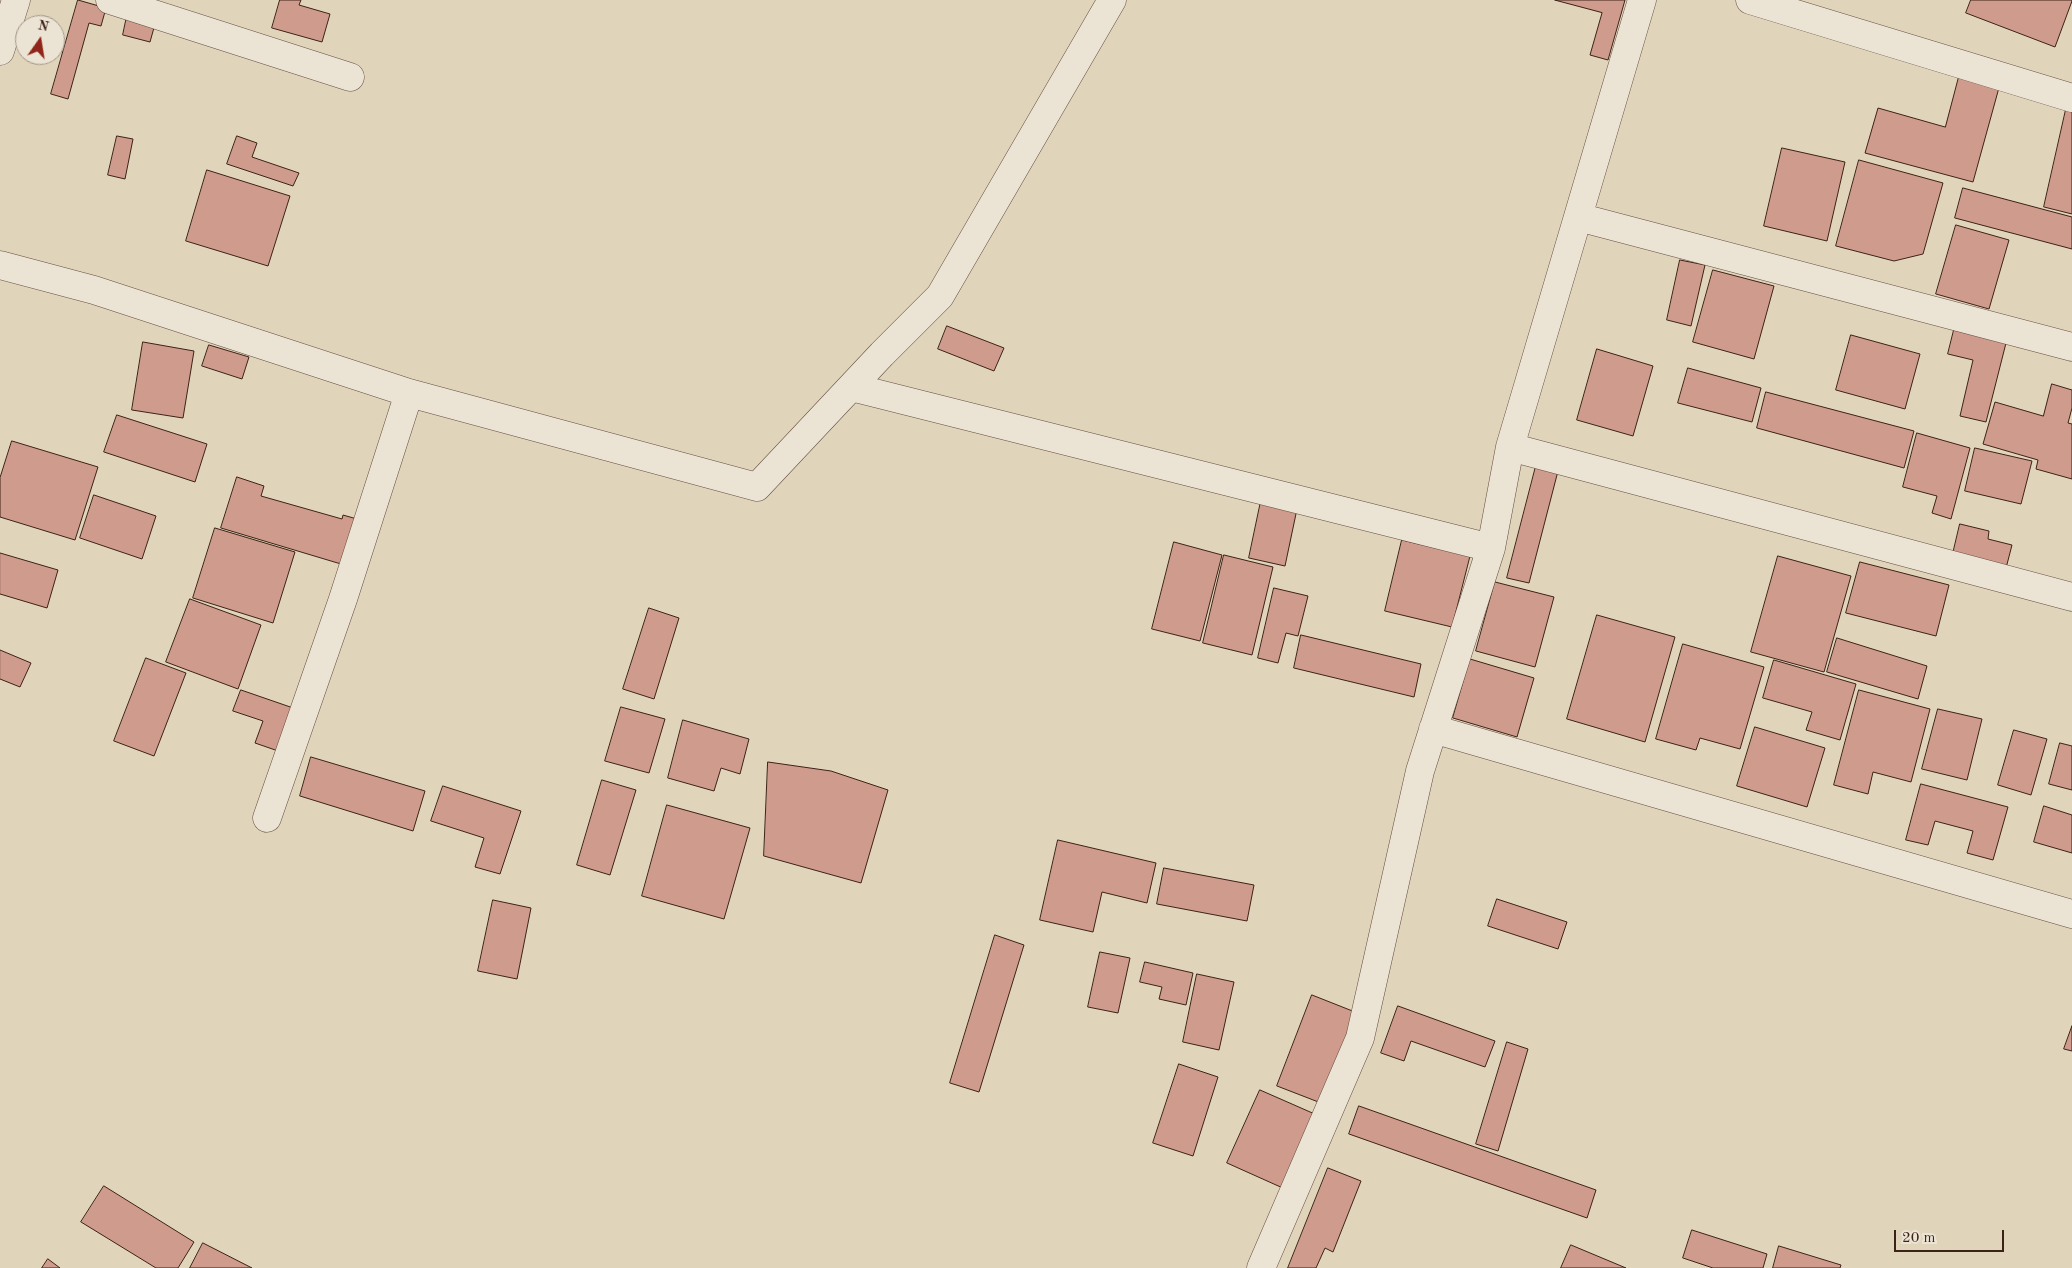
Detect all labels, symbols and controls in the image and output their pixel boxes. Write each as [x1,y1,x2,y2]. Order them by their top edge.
north arrow [15,15,65,65]
text: N [36,18,50,34]
scale bar [1897,1220,2007,1252]
text: 20 m [1902,1231,1936,1246]

